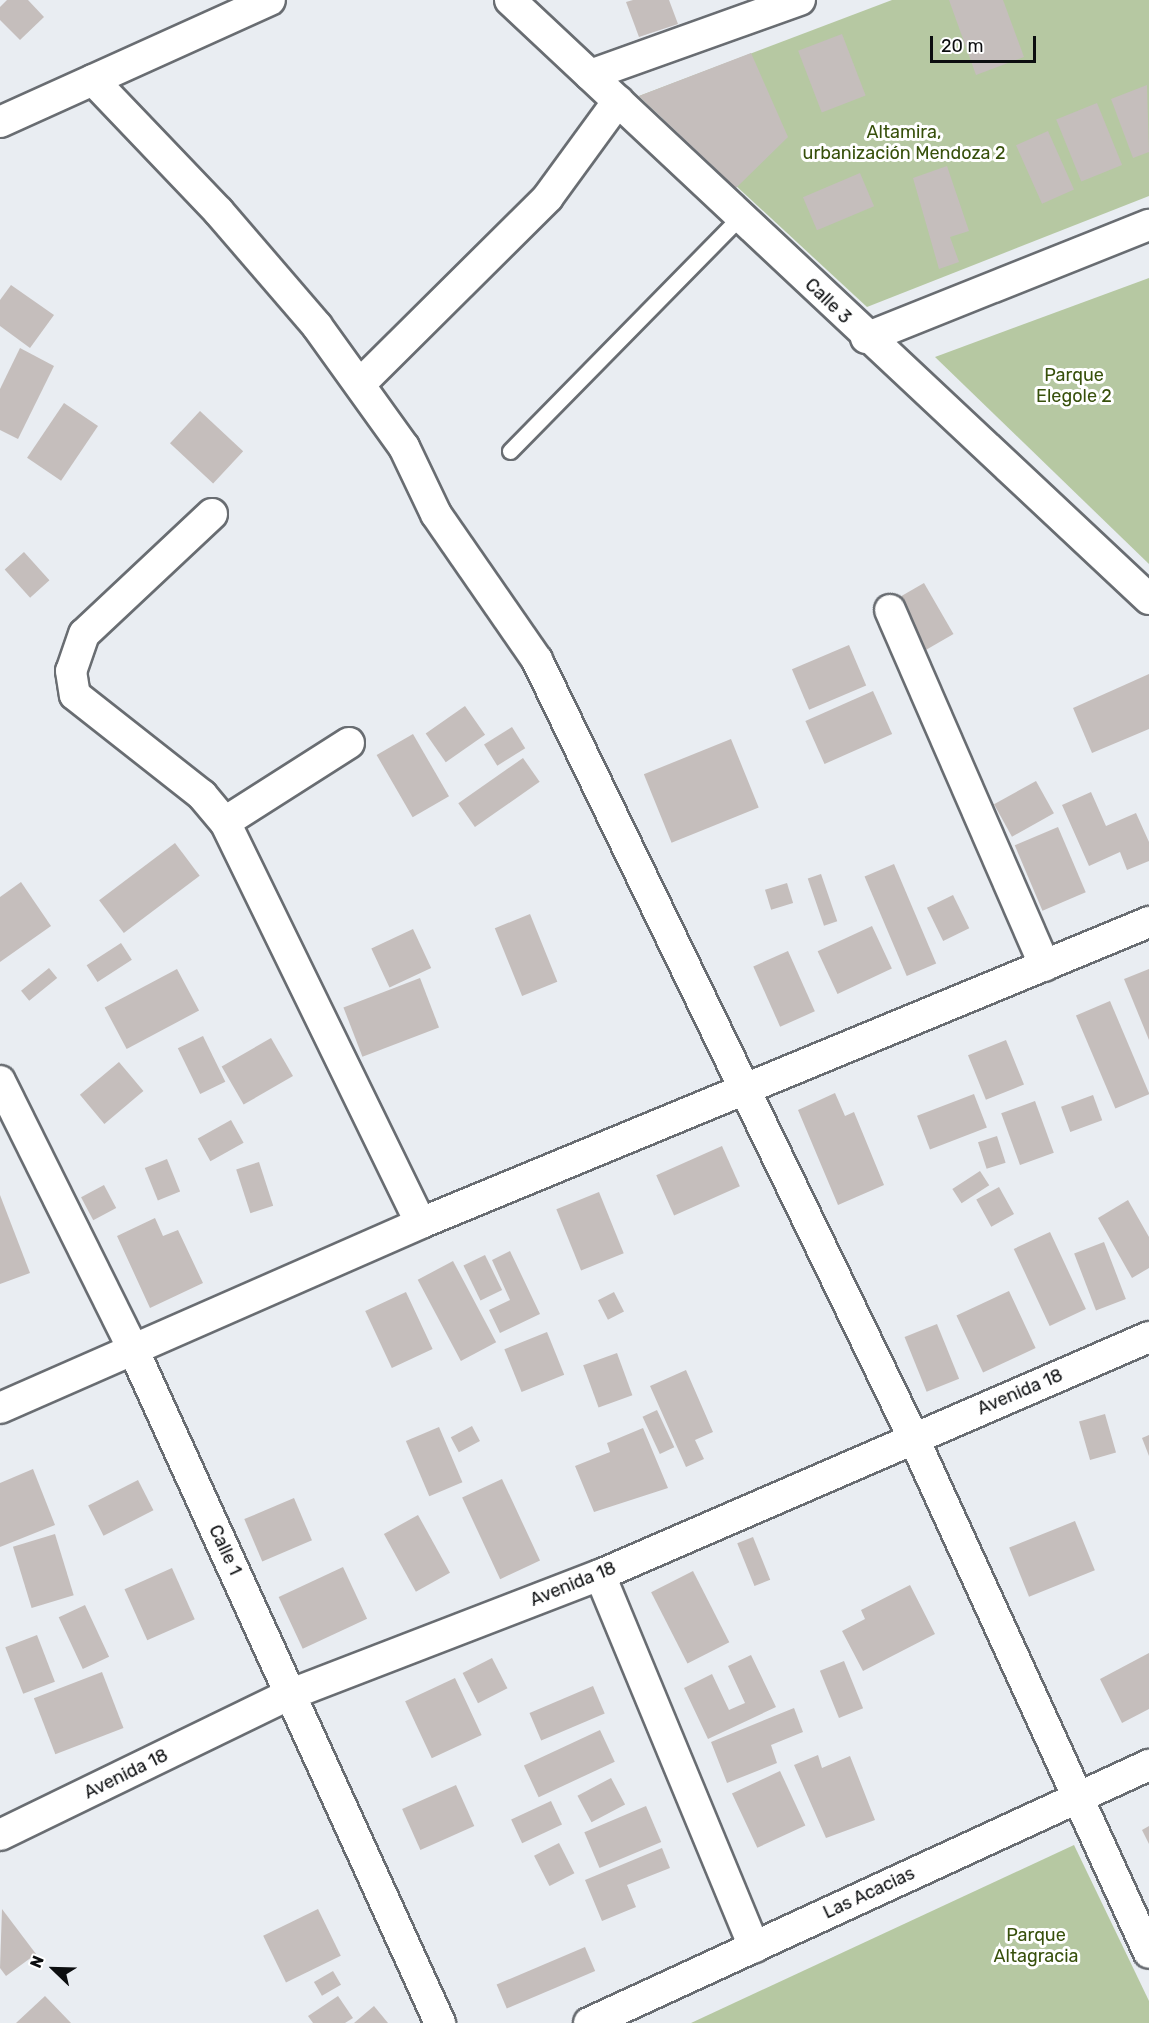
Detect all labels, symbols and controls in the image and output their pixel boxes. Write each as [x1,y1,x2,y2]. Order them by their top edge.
scale bar [933,24,1040,62]
text: 20 m [941,35,983,57]
park label: Altamira, urbanización Mendoza 2 [803,122,1005,164]
street label: Calle 3 [800,274,856,328]
park label: Parque Elegole 2 [1036,365,1112,407]
street label: Avenida 18 [974,1364,1066,1420]
street label: Calle 1 [204,1521,246,1579]
street label: Avenida 18 [527,1557,619,1611]
street label: Avenida 18 [81,1744,171,1804]
street label: Las Acacias [820,1862,918,1924]
park label: Parque Altagracia [993,1925,1079,1968]
north arrow [24,1939,84,1999]
text: N [26,1953,48,1971]

